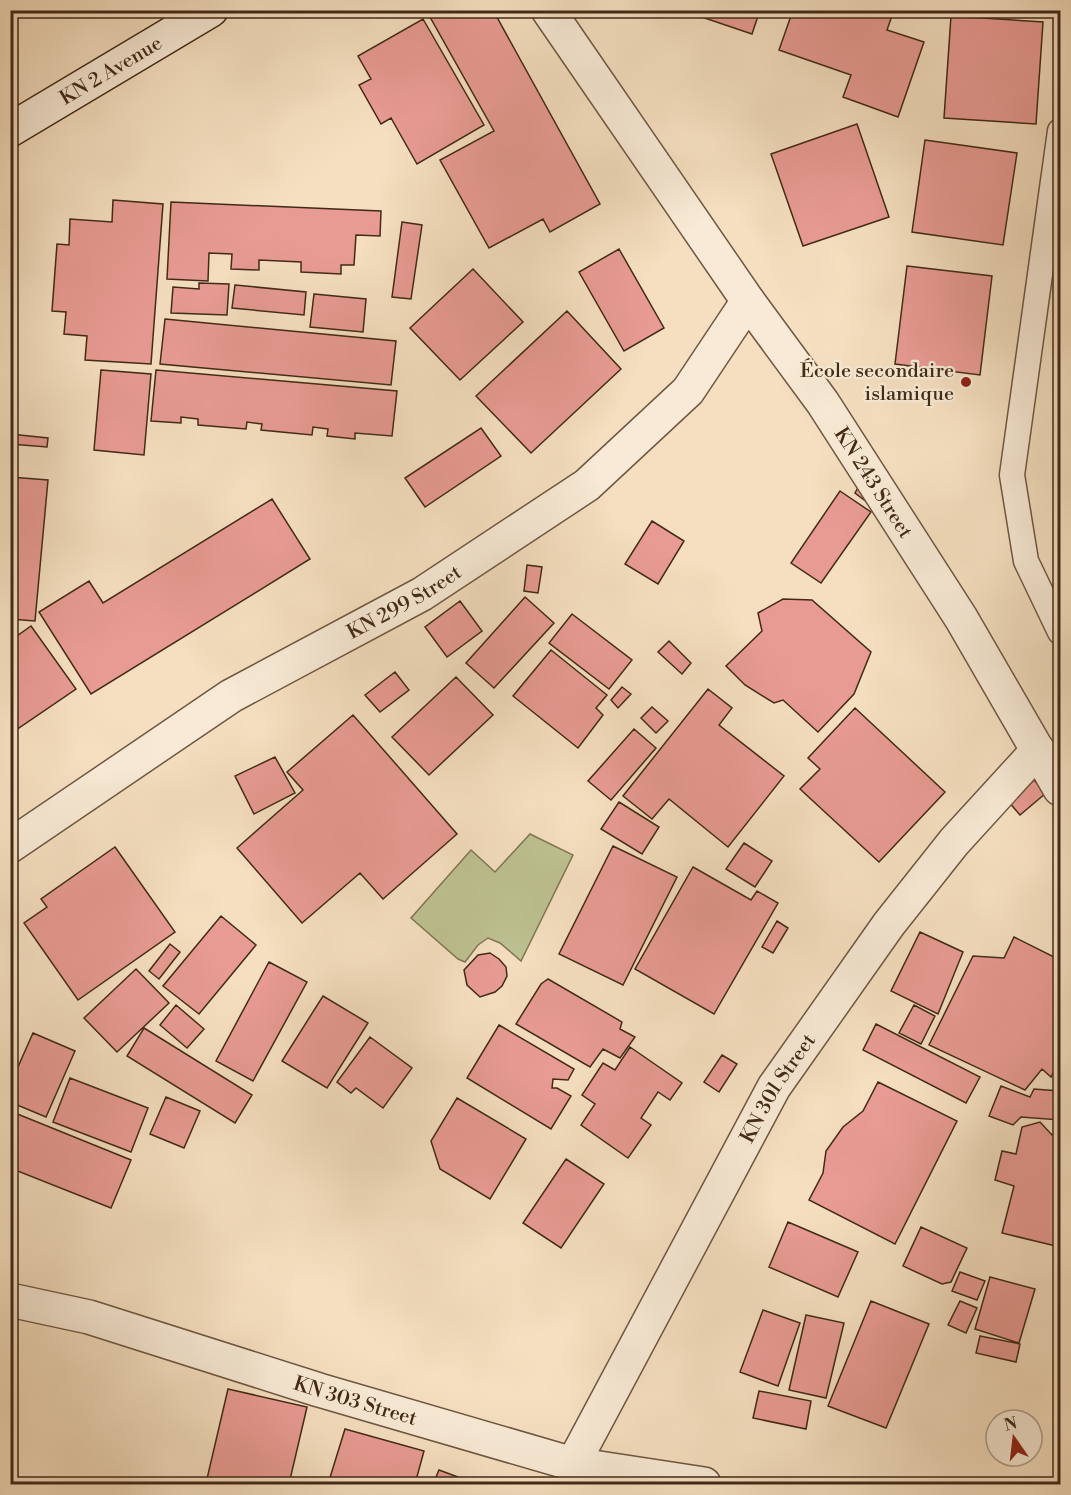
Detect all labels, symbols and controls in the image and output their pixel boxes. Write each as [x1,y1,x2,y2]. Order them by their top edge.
street label: KN 2 Avenue [55,31,167,112]
place label: École secondaire islamique [800,358,954,407]
marker: École secondaire islamique [959,375,973,389]
street label: KN 243 Street [828,423,917,543]
street label: KN 299 Street [343,560,467,646]
street label: KN 301 Street [735,1029,822,1148]
street label: KN 303 Street [290,1372,420,1432]
north arrow [984,1408,1044,1468]
text: N [1002,1413,1020,1436]

